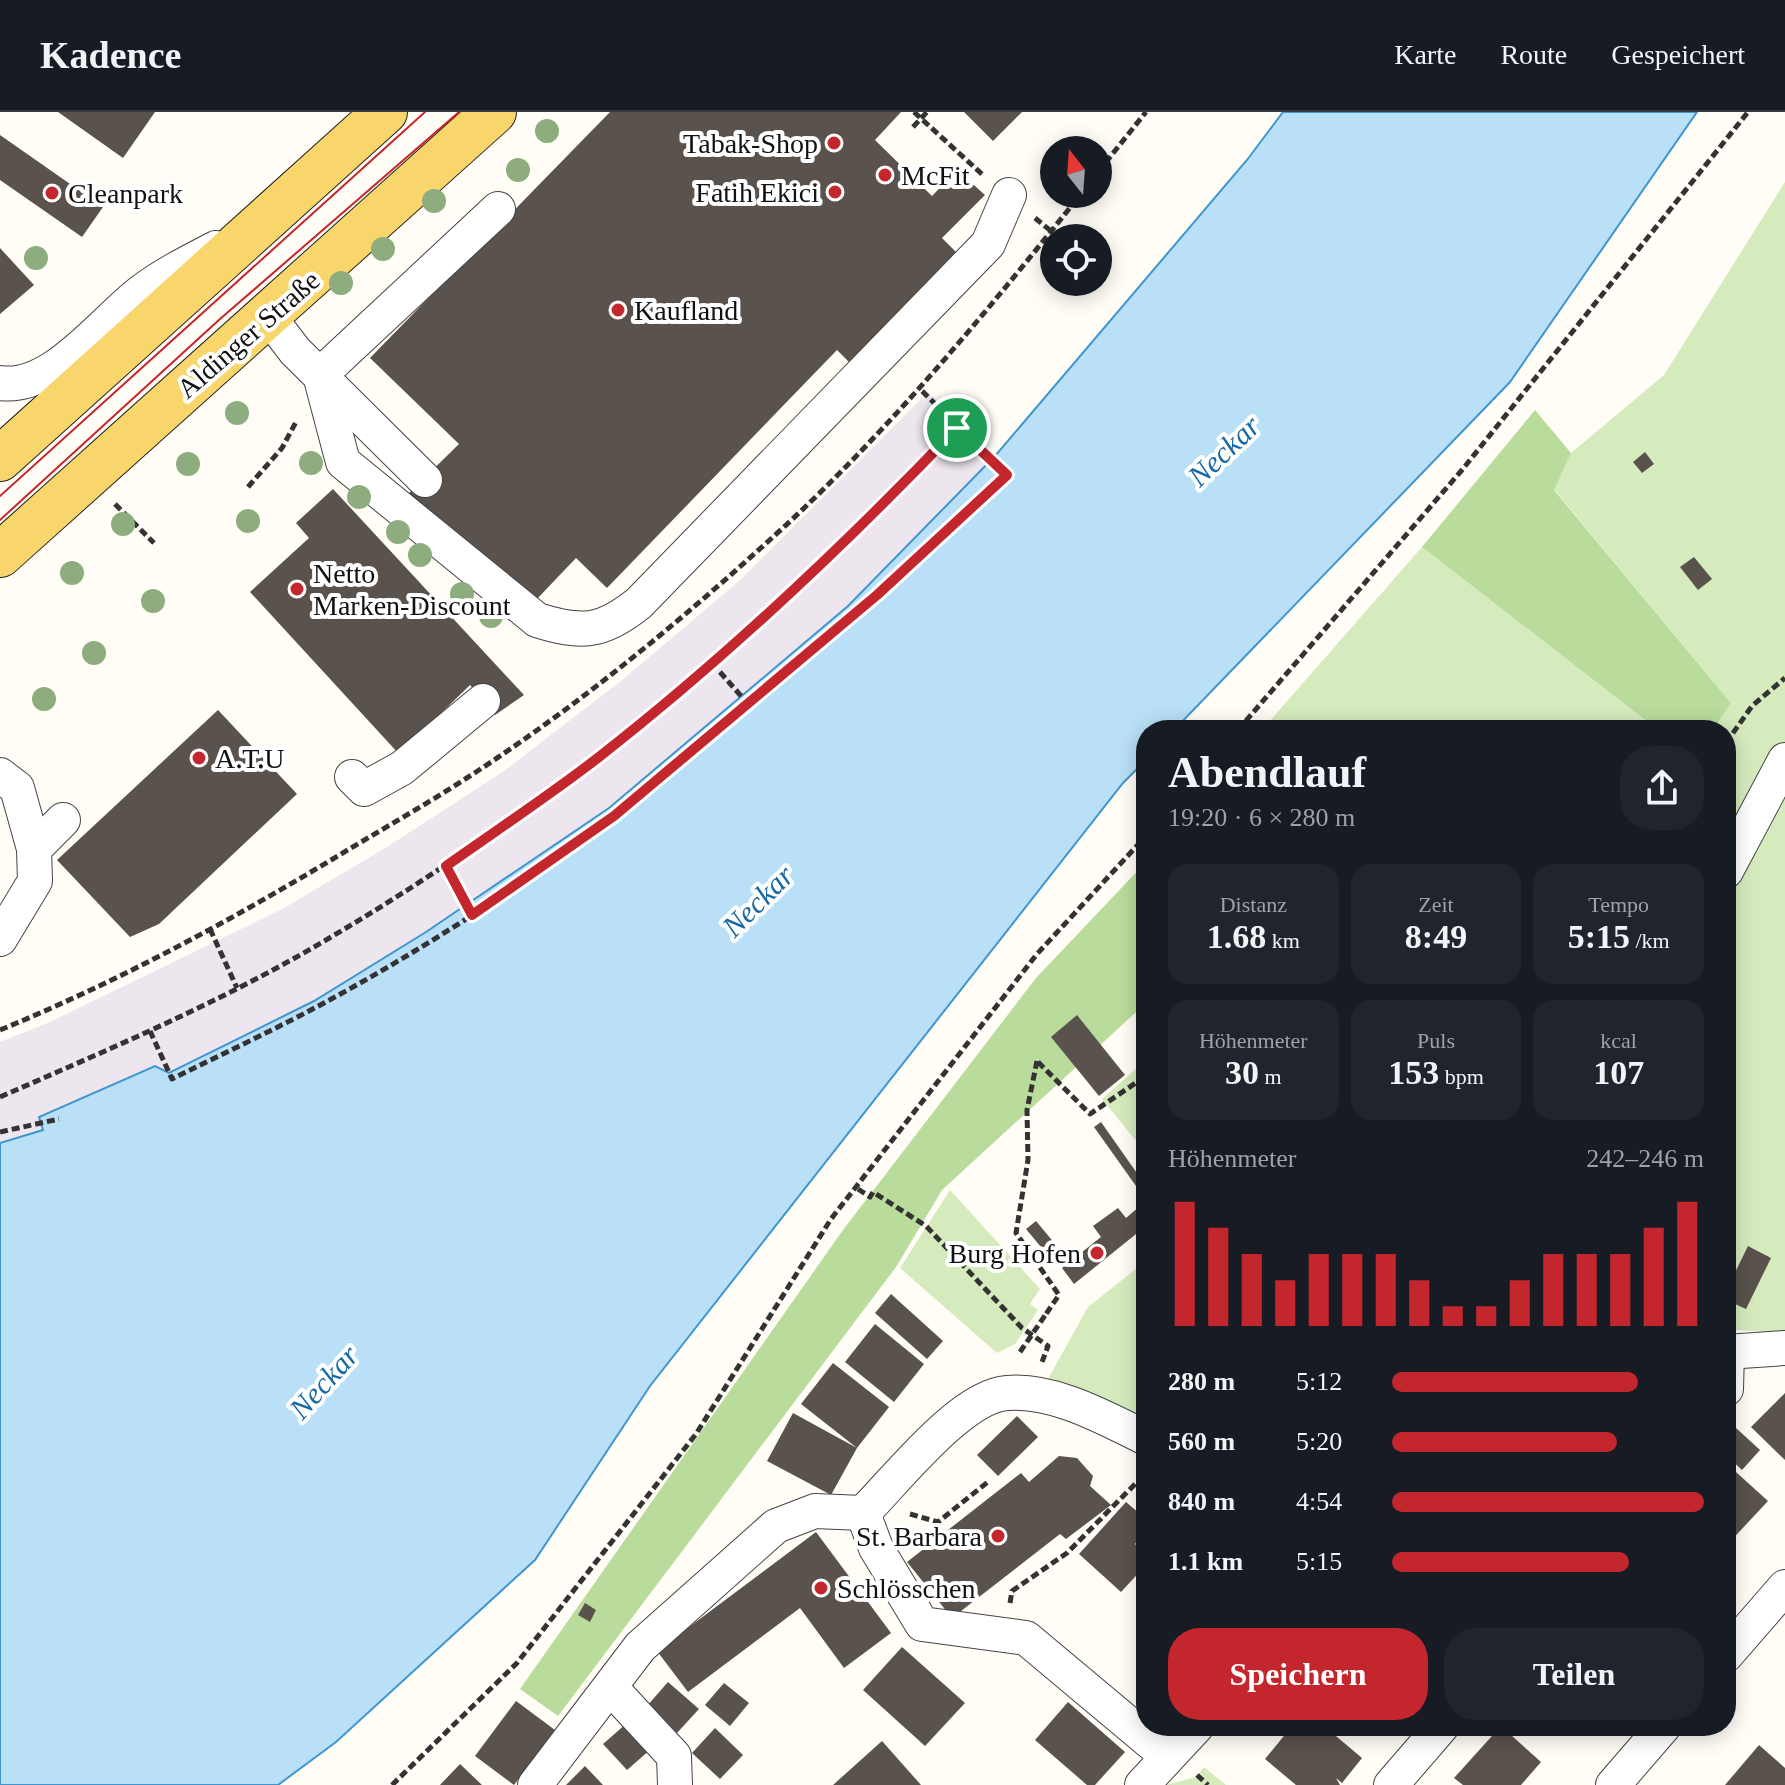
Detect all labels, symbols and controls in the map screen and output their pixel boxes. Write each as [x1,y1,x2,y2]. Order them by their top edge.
text: Kadence [40,34,181,76]
text: Karte [1394,39,1456,70]
text: Route [1500,39,1567,70]
text: Gespeichert [1611,39,1745,70]
place label: Tabak-Shop [683,128,818,159]
marker: Tabak-Shop [825,134,843,152]
north arrow [1040,136,1112,208]
map controls [1040,136,1112,296]
place label: McFit [901,160,970,191]
marker: McFit [876,166,894,184]
place label: Fatih Ekici [695,177,819,208]
place label: Cleanpark [68,178,183,209]
marker: Fatih Ekici [826,183,844,201]
marker: Cleanpark [43,184,61,202]
button: locate [1040,224,1112,296]
street label: Aldinger Straße [171,264,326,404]
place label: Kaufland [634,295,738,326]
marker: Kaufland [609,301,627,319]
pin [923,394,991,462]
icon: arrive [935,406,979,450]
water label: Neckar [1180,408,1267,493]
place label: Netto Marken-Discount [313,558,511,621]
marker: Netto Marken-Discount [288,580,306,598]
place label: A.T.U [215,743,284,774]
button: share [1620,746,1704,830]
text: Abendlauf [1168,748,1366,797]
marker: A.T.U [190,749,208,767]
text: 19:20 · 6 × 280 m [1168,803,1355,832]
water label: Neckar [715,858,800,944]
text: Distanz [1220,892,1287,917]
text: Zeit [1418,892,1454,917]
text: Tempo [1588,892,1649,917]
text: 1.68 [1207,918,1266,955]
text: 8:49 [1405,918,1467,955]
text: 5:15 [1568,918,1630,955]
text: km [1266,928,1300,953]
text: /km [1630,928,1670,953]
text: Höhenmeter [1199,1028,1308,1053]
text: Puls [1417,1028,1455,1053]
text: kcal [1600,1028,1637,1053]
text: 30 [1225,1054,1259,1091]
text: 153 [1388,1054,1439,1091]
text: 107 [1593,1054,1644,1091]
text: m [1259,1064,1282,1089]
text: bpm [1439,1064,1484,1089]
text: Höhenmeter [1168,1144,1297,1173]
text: 242–246 m [1586,1144,1704,1173]
place label: Burg Hofen [949,1238,1081,1269]
marker: Burg Hofen [1088,1244,1106,1262]
water label: Neckar [282,1338,365,1426]
text: 280 m [1168,1367,1235,1396]
text: 5:12 [1296,1367,1342,1396]
text: 560 m [1168,1427,1235,1456]
text: 5:20 [1296,1427,1342,1456]
text: 840 m [1168,1487,1235,1516]
text: 4:54 [1296,1487,1342,1516]
place label: St. Barbara [856,1521,983,1552]
marker: St. Barbara [989,1527,1007,1545]
text: 1.1 km [1168,1547,1243,1576]
text: 5:15 [1296,1547,1342,1576]
place label: Schlösschen [837,1573,975,1604]
marker: Schlösschen [812,1579,830,1597]
button: Speichern [1168,1628,1428,1720]
button: Teilen [1444,1628,1704,1720]

